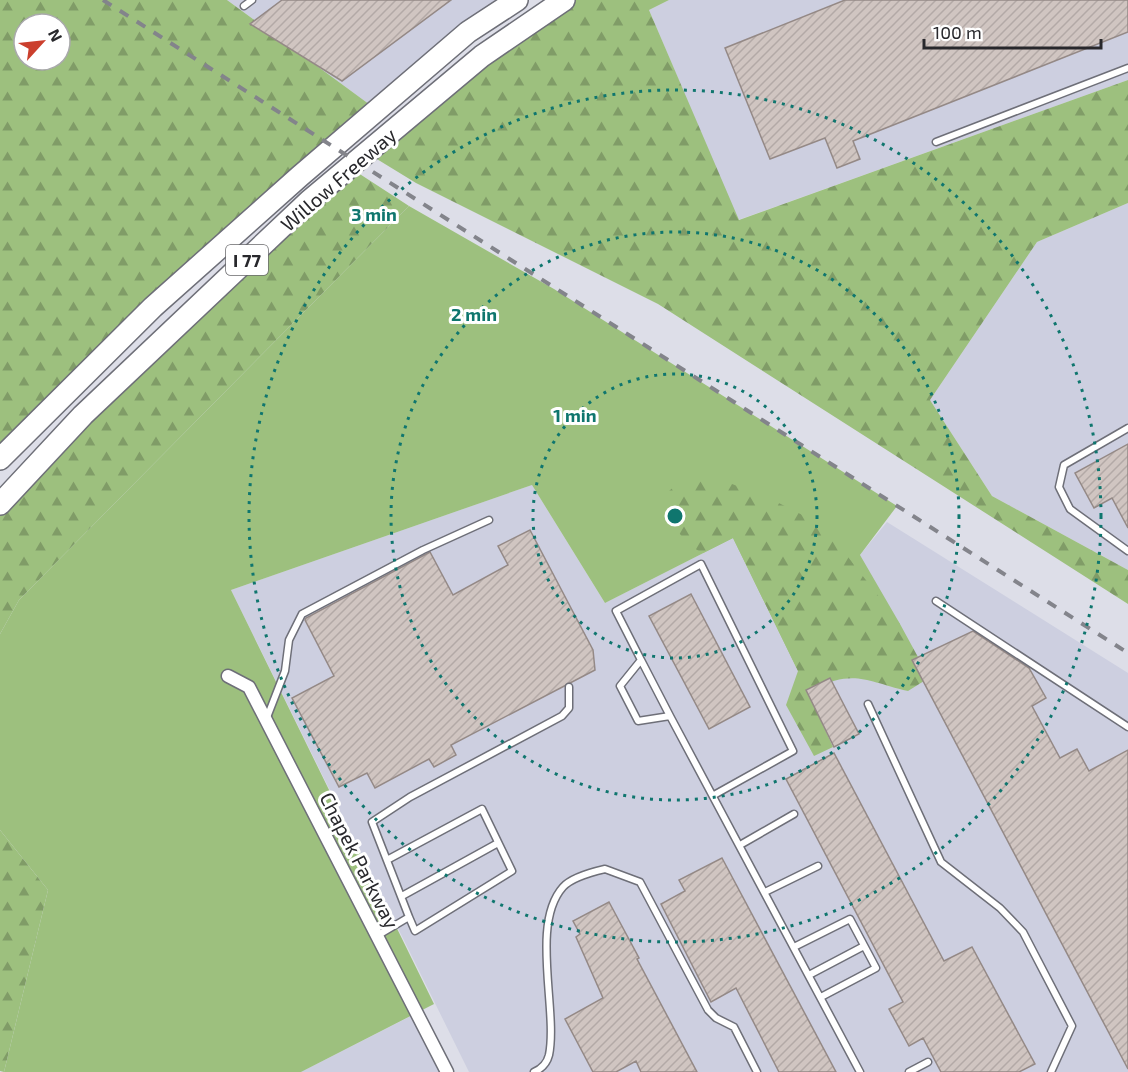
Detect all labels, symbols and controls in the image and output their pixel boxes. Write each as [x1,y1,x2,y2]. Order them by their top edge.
north arrow [12,12,72,72]
scale bar [924,12,1101,50]
text: 100 m [933,21,982,43]
text: N [45,25,67,44]
street label: Willow Freeway [275,122,401,236]
text: 3 min [351,203,397,225]
road number: I 77 [226,245,268,275]
text: 2 min [451,303,497,325]
text: 1 min [553,404,597,426]
centre of rings [665,506,685,526]
street label: Chapek Parkway [315,788,405,932]

